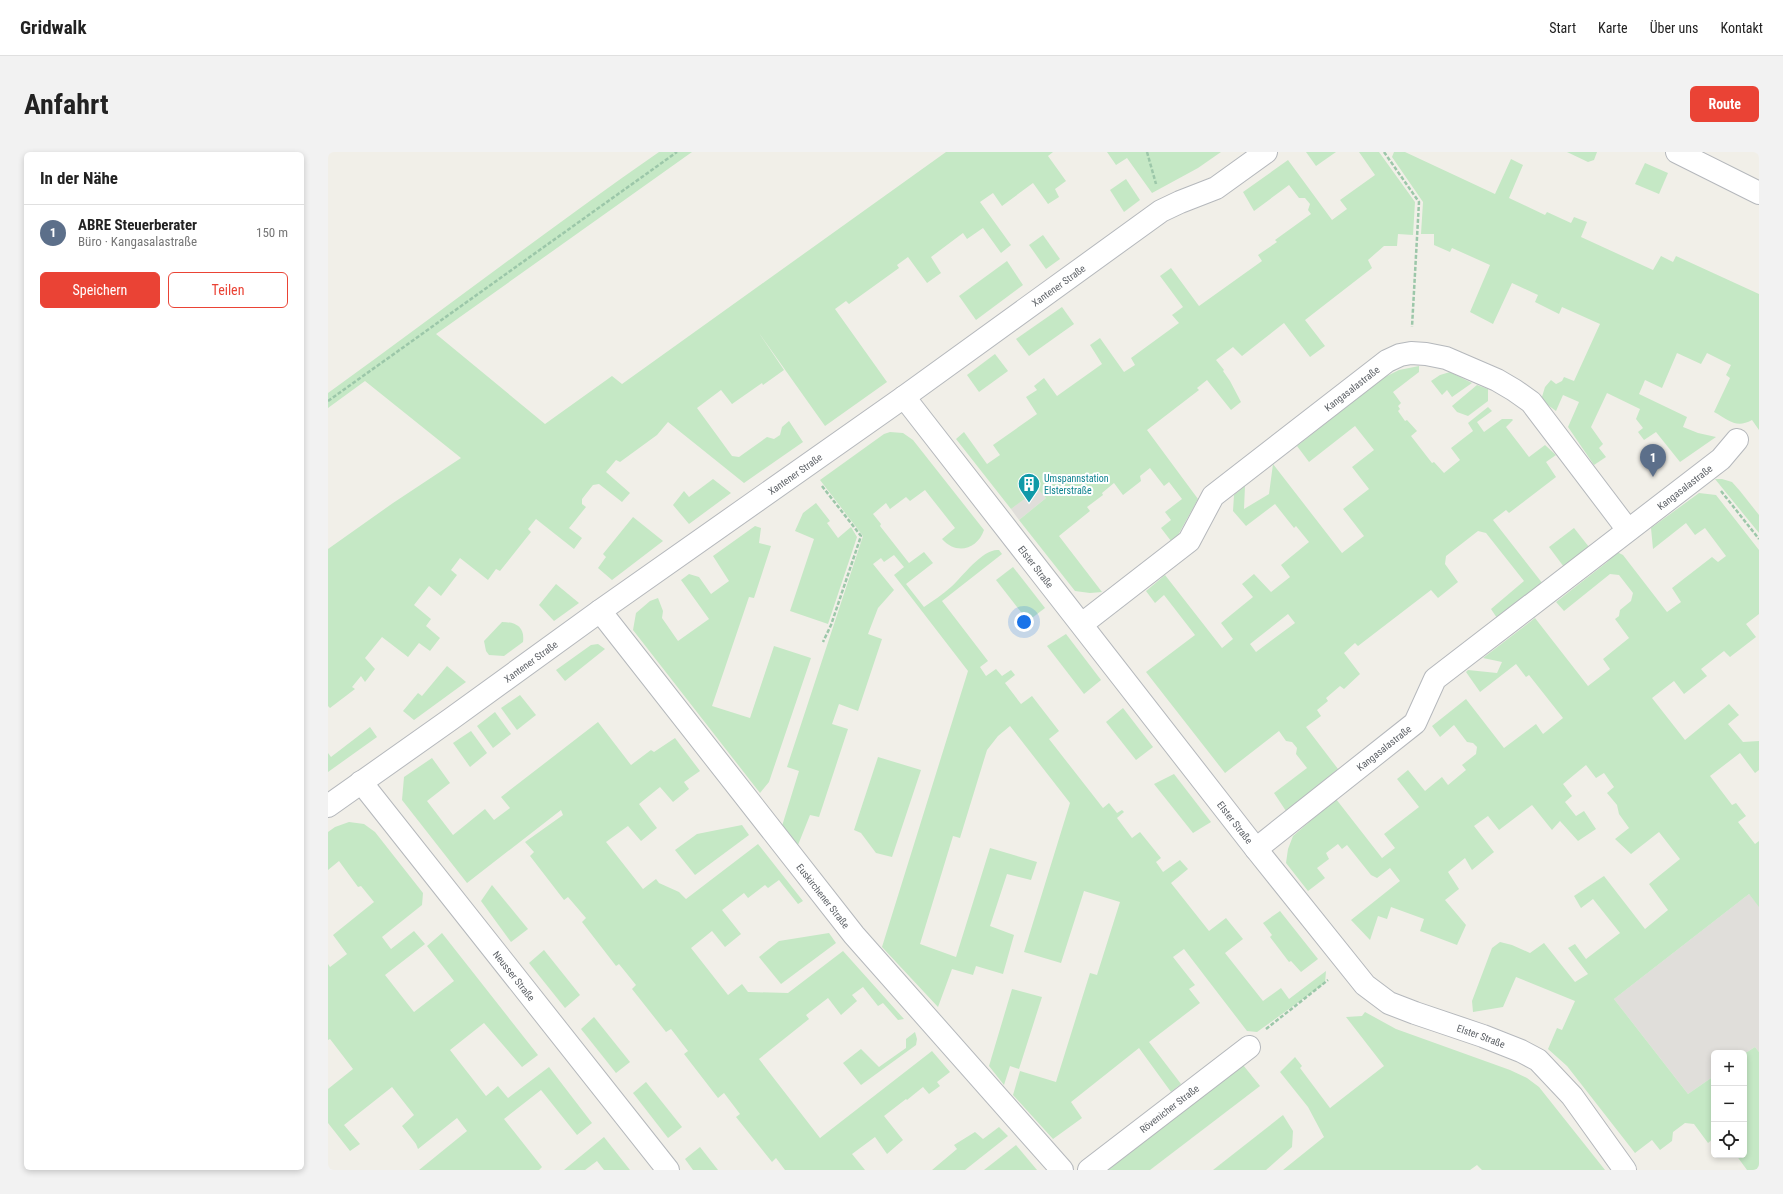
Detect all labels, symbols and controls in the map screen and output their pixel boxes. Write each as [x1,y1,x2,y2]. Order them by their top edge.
text: Gridwalk [20,16,86,39]
text: Start [1549,20,1576,36]
text: Karte [1598,20,1628,36]
text: Über uns [1650,20,1698,36]
text: Kontakt [1720,20,1763,36]
button: Route [1690,86,1759,122]
text: Anfahrt [24,88,109,121]
text: In der Nähe [40,168,118,188]
text: ABRE Steuerberater [78,216,197,234]
text: 1 [50,225,56,240]
text: 150 m [256,225,288,240]
text: Büro · Kangasalastraße [78,234,197,249]
street label: Xantener Straße [1029,262,1088,308]
button: Speichern [40,272,160,308]
button: Teilen [168,272,288,308]
street label: Kangasalastraße [1322,363,1382,413]
pin: 1 [1640,444,1666,477]
street label: Xantener Straße [766,451,824,497]
street label: Kangasalastraße [1655,462,1714,512]
building icon: Umspannstation Elsterstraße [1016,471,1042,504]
place label: Umspannstation Elsterstraße [1044,473,1109,496]
street label: Elster Straße [1016,543,1056,590]
your location [1014,612,1034,632]
street label: Xantener Straße [502,638,560,684]
street label: Kangasalastraße [1354,723,1413,773]
street label: Elster Straße [1215,799,1255,846]
street label: Euskirchener Straße [795,861,852,931]
street label: Neusser Straße [491,949,538,1003]
street label: Elster Straße [1456,1022,1507,1050]
map controls [1711,1050,1747,1158]
button: + [1711,1050,1747,1086]
street label: Rövenicher Straße [1137,1082,1201,1135]
button: − [1711,1086,1747,1122]
button: locate [1711,1122,1747,1158]

